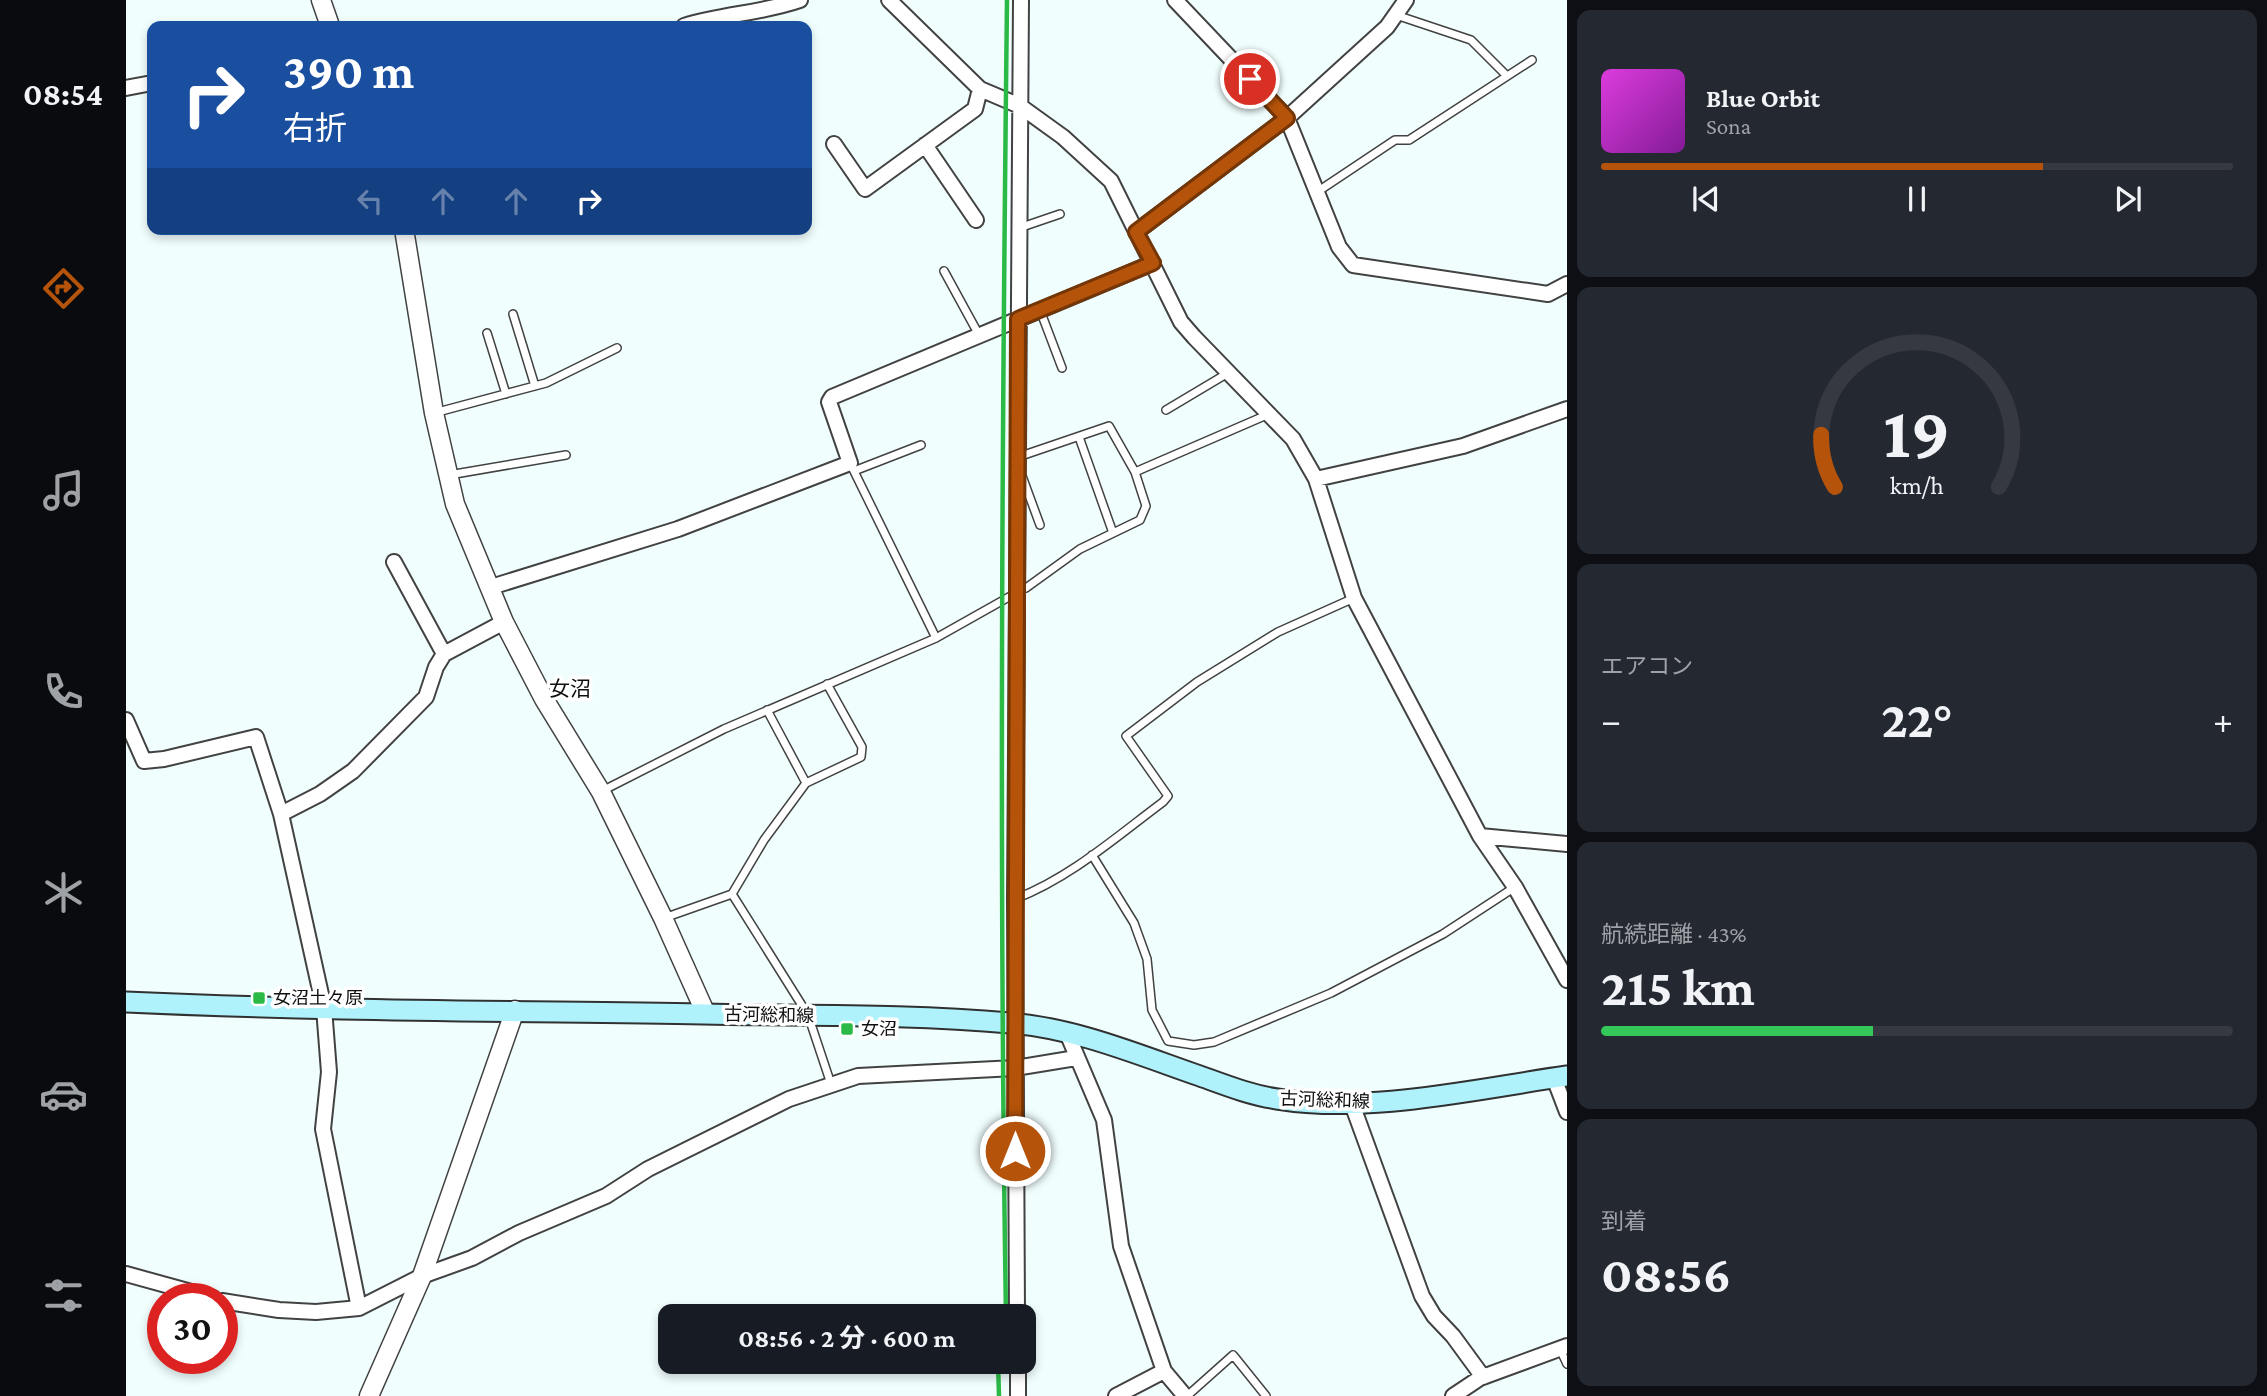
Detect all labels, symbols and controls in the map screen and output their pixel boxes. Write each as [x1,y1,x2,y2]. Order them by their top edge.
text: 390 m [283,44,414,99]
icon: right [168,49,259,140]
pin [1220,49,1280,109]
icon: arrive [1231,60,1269,98]
text: 08:54 [23,76,103,112]
text: Blue Orbit [1706,84,1820,113]
text: 右折 [283,110,347,146]
text: Sona [1706,113,1751,139]
icon: previous [1687,180,1725,218]
icon: pause [1898,180,1936,218]
icon: next [2109,180,2147,218]
icon: left [351,182,389,220]
icon: ahead [424,182,462,220]
icon: ahead [497,182,535,220]
icon: right [570,182,608,220]
icon: directions [39,264,88,313]
text: 19 [1884,392,1950,473]
icon: music [39,466,88,515]
text: km/h [1890,472,1944,499]
text: エアコン [1601,653,1693,679]
icon: phone [39,667,88,716]
district label: 女沼 [549,677,591,701]
text: 22° [1881,690,1953,748]
text: − [1601,699,1621,741]
text: + [2213,699,2233,741]
icon: climate [39,868,88,917]
text: 航続距離 · 43% [1601,921,1747,947]
text: 215 km [1601,958,1755,1016]
place label: 女沼土々原 [273,988,363,1008]
marker: 女沼土々原 [251,990,267,1006]
street label: 古河総和線 [724,1004,814,1026]
place label: 女沼 [861,1019,897,1039]
marker: 女沼 [839,1021,855,1037]
icon: car [39,1070,88,1119]
street label: 古河総和線 [1280,1088,1370,1112]
position arrow [978,1114,1052,1188]
text: 到着 [1601,1208,1647,1234]
text: 08:56 [1601,1245,1731,1303]
icon: filters [39,1271,88,1320]
speed limit sign: 30 [147,1283,238,1374]
text: 08:56 · 2 分 · 600 m [738,1324,956,1353]

